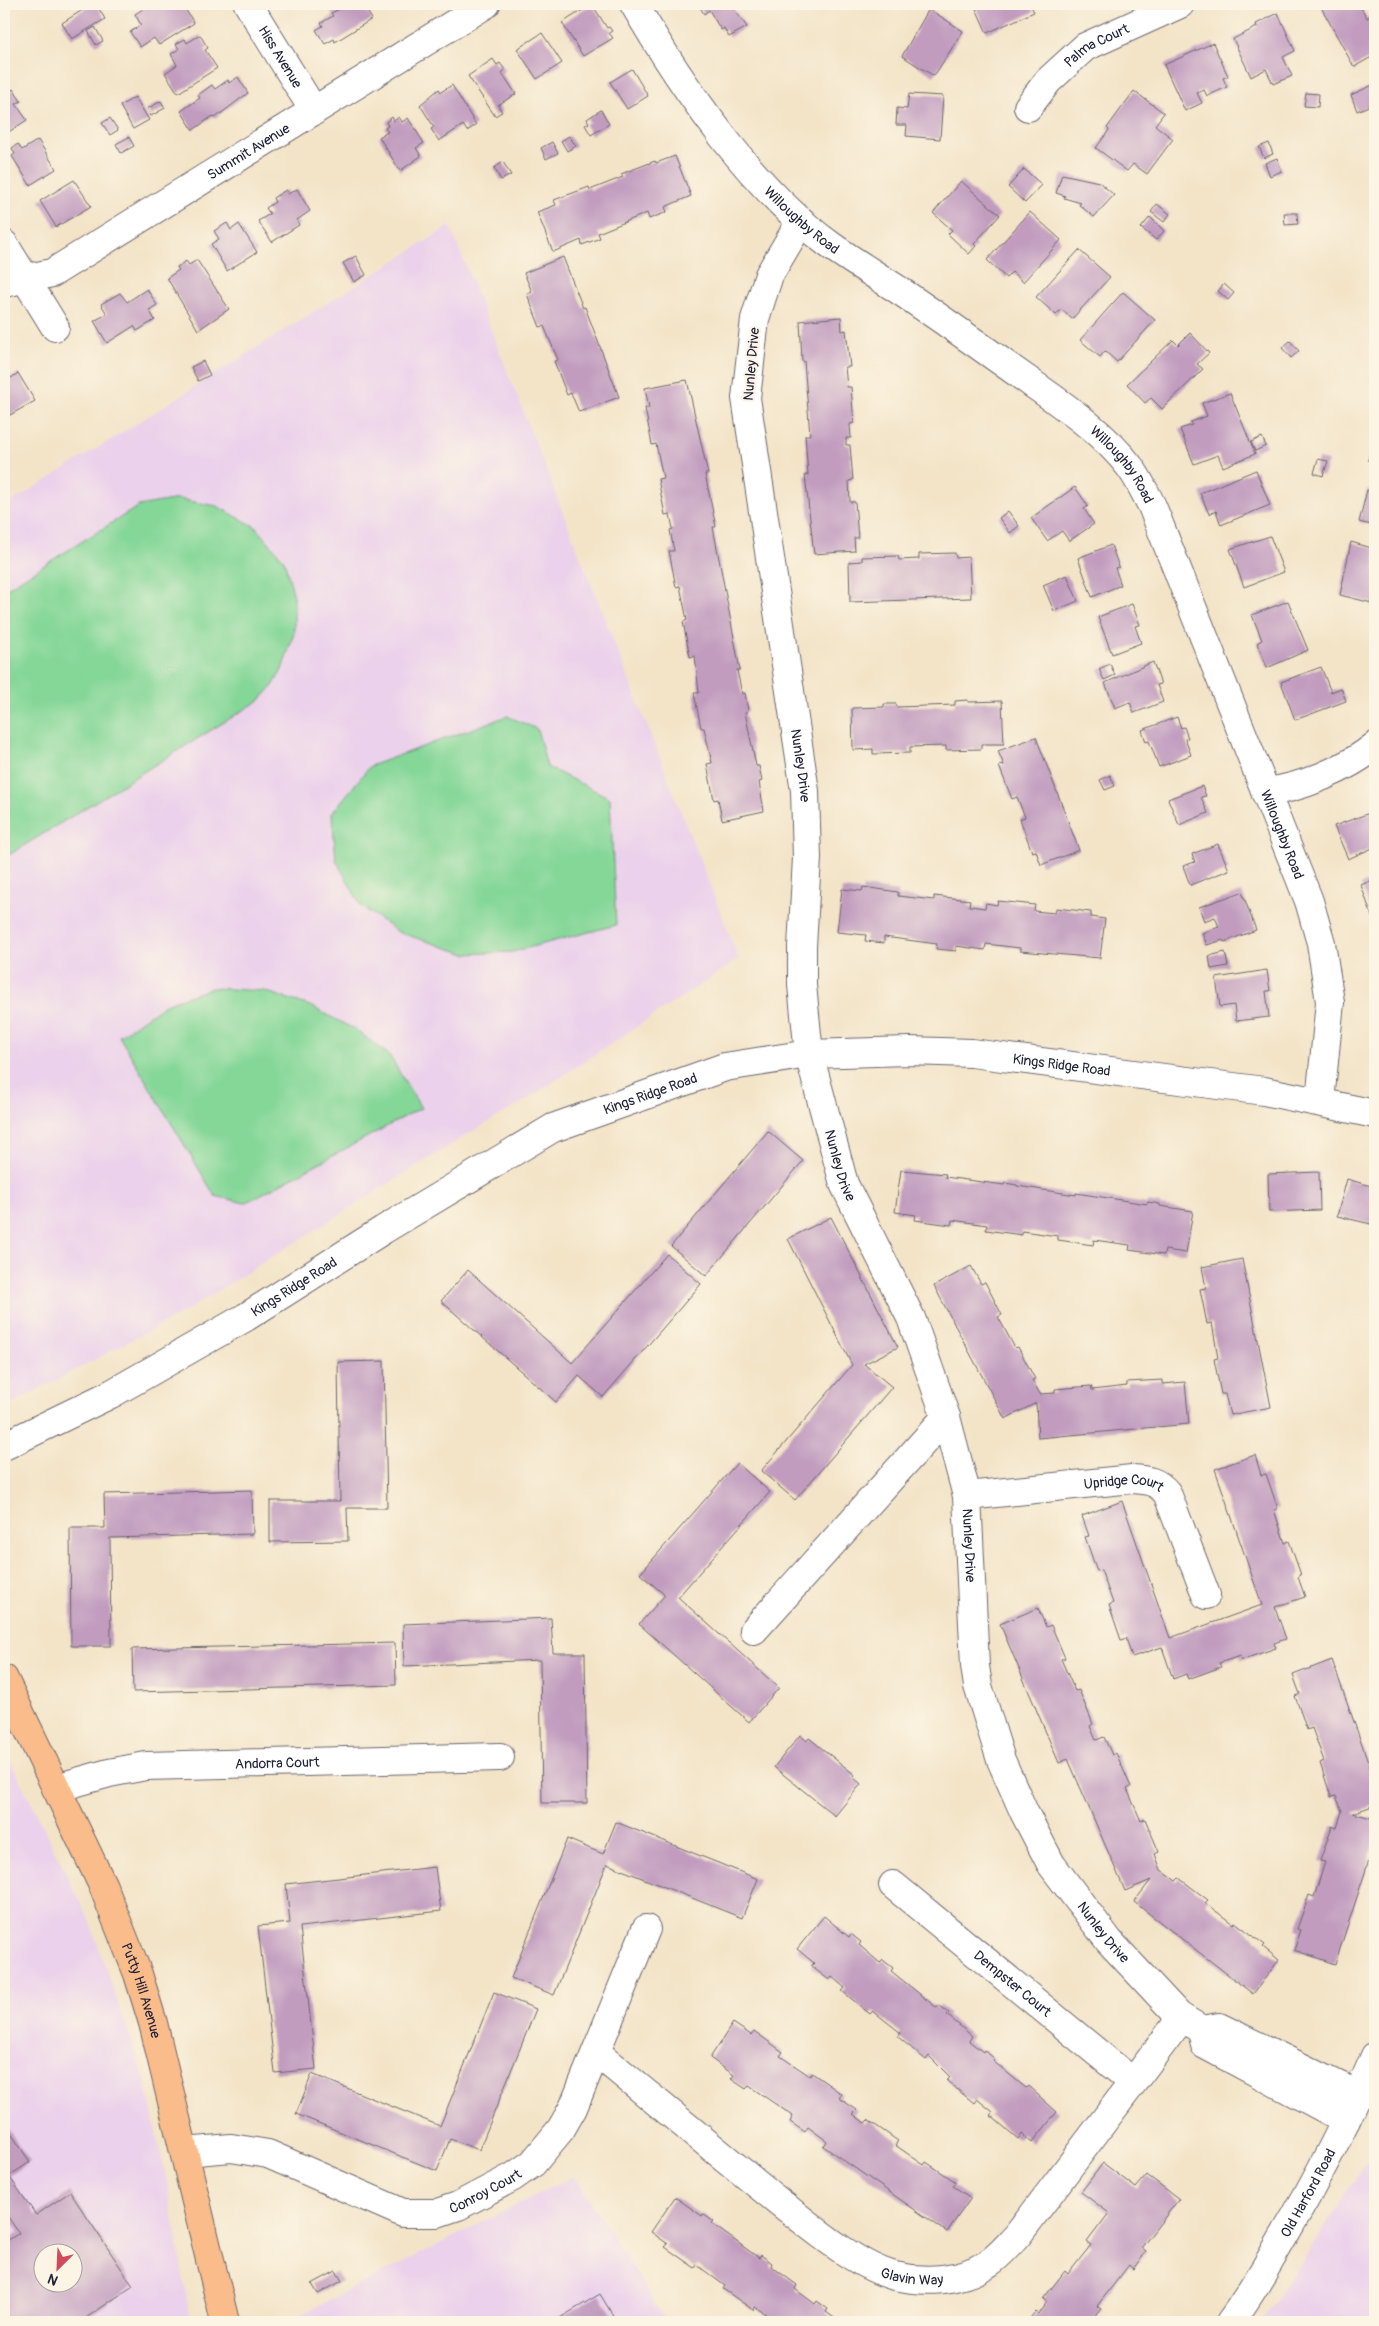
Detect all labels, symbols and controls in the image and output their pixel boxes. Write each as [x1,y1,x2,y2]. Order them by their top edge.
street label: Palma Court [1061,20,1132,71]
street label: Hiss Avenue [255,23,306,91]
street label: Summit Avenue [204,120,293,184]
street label: Willoughby Road [760,183,843,258]
street label: Nunley Drive [740,327,763,401]
street label: Willoughby Road [1087,422,1157,506]
street label: Nunley Drive [787,728,813,802]
street label: Willoughby Road [1257,787,1307,882]
street label: Kings Ridge Road [1012,1050,1112,1080]
street label: Kings Ridge Road [601,1070,700,1118]
street label: Nunley Drive [821,1128,859,1204]
street label: Kings Ridge Road [248,1253,340,1321]
street label: Upridge Court [1083,1471,1168,1496]
street label: Nunley Drive [959,1508,979,1583]
street label: Andorra Court [235,1754,320,1773]
street label: Nunley Drive [1073,1899,1133,1967]
street label: Putty Hill Avenue [118,1941,164,2040]
street label: Dempster Court [970,1947,1055,2021]
street label: Old Harford Road [1277,2146,1340,2240]
street label: Conroy Court [447,2166,525,2217]
north arrow [32,2244,82,2294]
street label: Glavin Way [878,2264,944,2289]
text: N [45,2270,61,2289]

